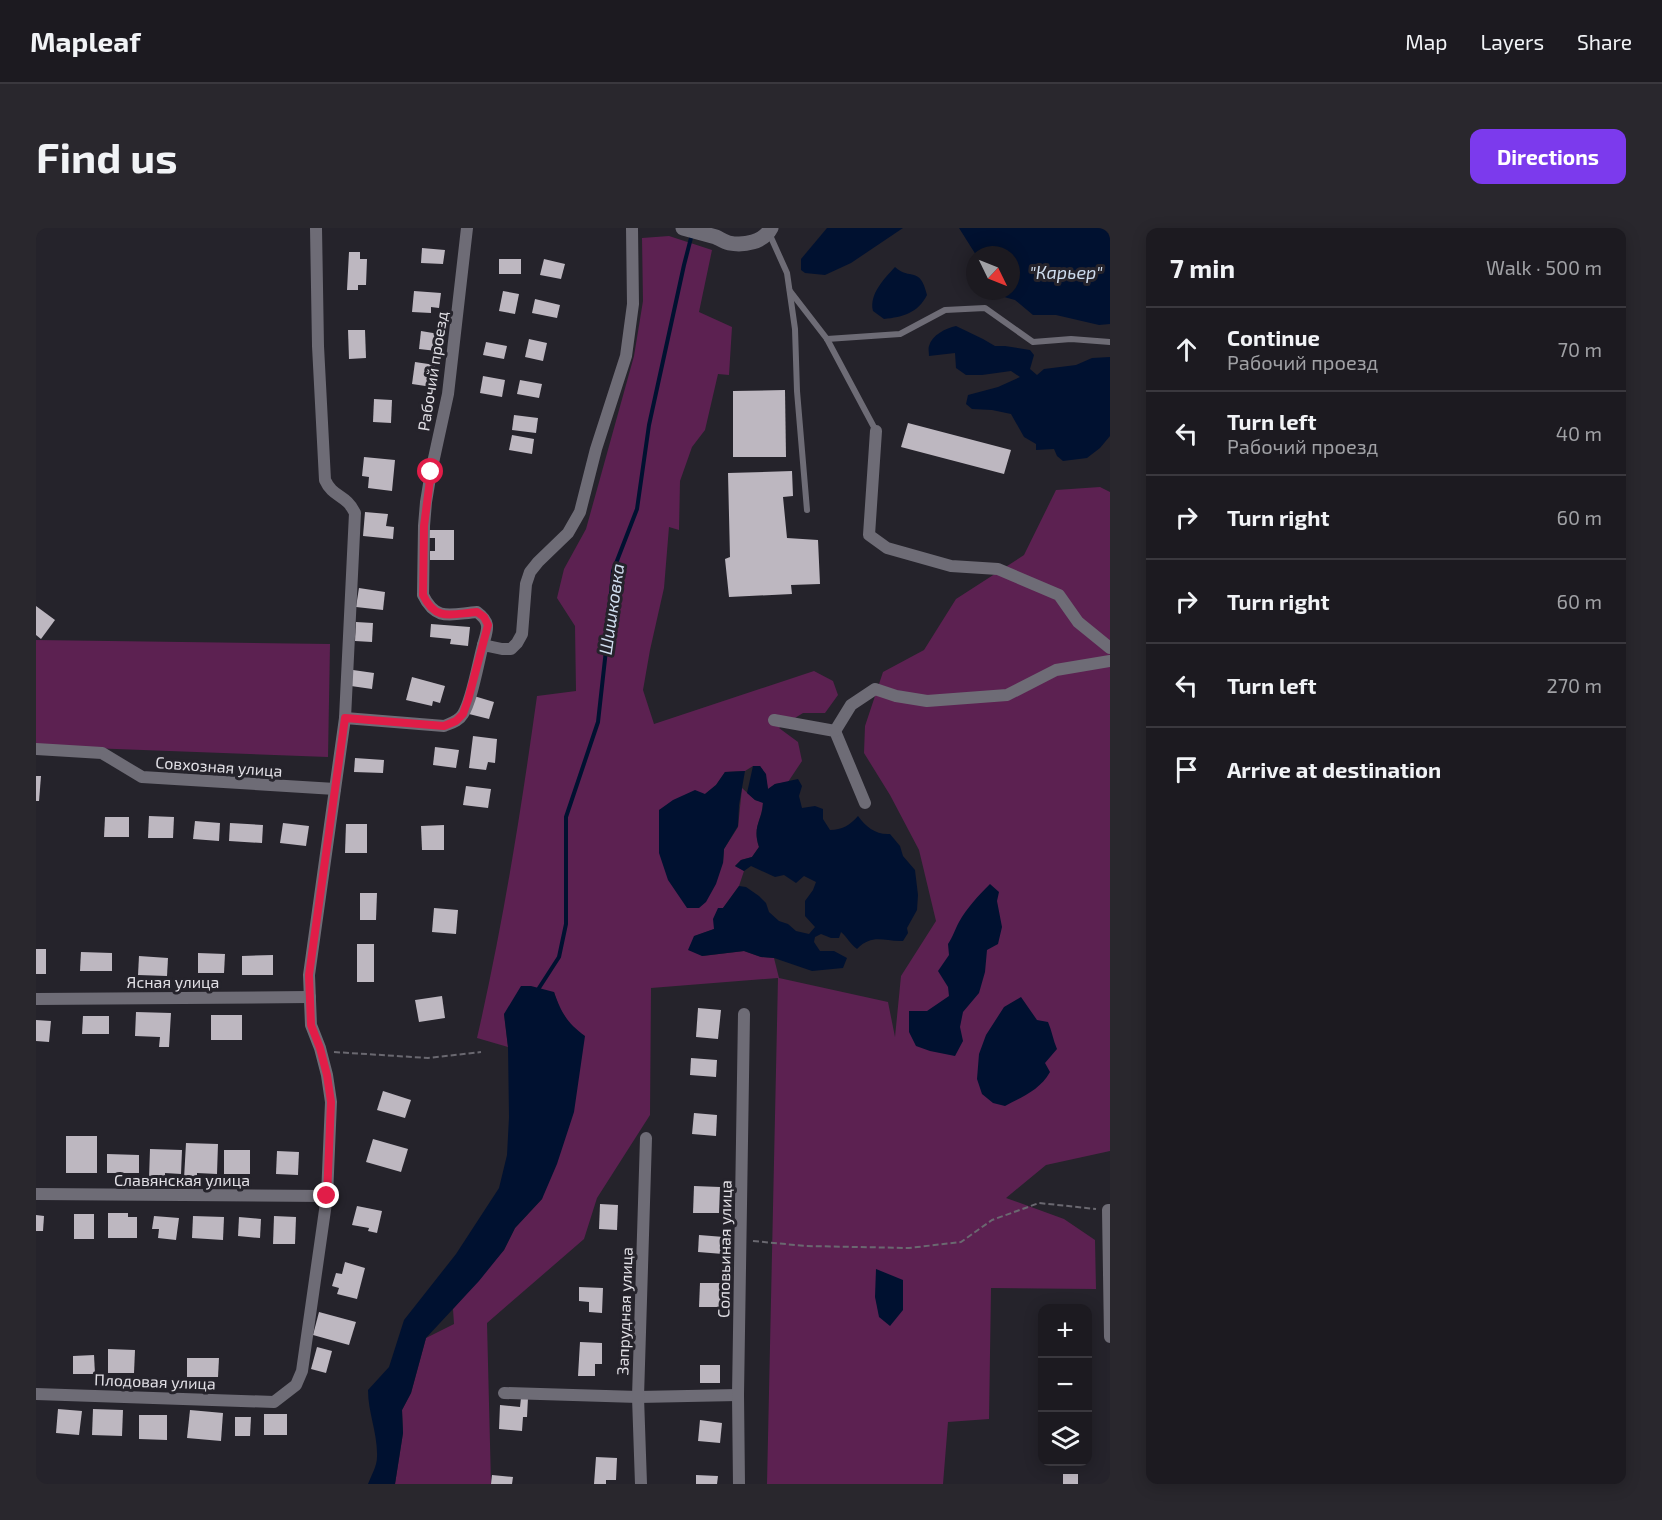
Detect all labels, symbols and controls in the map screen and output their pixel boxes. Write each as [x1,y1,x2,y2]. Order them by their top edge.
text: Mapleaf [30,24,141,58]
text: Map [1405,29,1447,54]
text: Layers [1480,29,1544,54]
text: Share [1577,29,1632,54]
button: Directions [1470,129,1626,184]
text: Find us [36,131,178,181]
north arrow [966,246,1020,300]
text: 7 min [1170,252,1235,283]
text: Walk · 500 m [1486,255,1602,279]
water label: "Карьер" [1030,261,1103,283]
street label: Рабочий проезд [413,310,451,432]
text: Continue [1227,324,1320,350]
icon: ahead [1170,333,1203,366]
text: 70 m [1558,337,1602,361]
text: Рабочий проезд [1227,350,1378,374]
text: Turn left [1227,408,1316,434]
icon: left [1170,417,1203,450]
text: 40 m [1556,421,1602,445]
text: Рабочий проезд [1227,434,1378,458]
route start [417,458,443,484]
icon: right [1170,501,1203,534]
text: Turn right [1227,504,1329,530]
text: 60 m [1557,505,1602,529]
water label: Шишковка [594,562,628,656]
icon: right [1170,585,1203,618]
text: Turn right [1227,588,1329,614]
text: 60 m [1557,589,1602,613]
icon: left [1170,669,1203,702]
text: Turn left [1227,672,1316,698]
text: 270 m [1546,673,1602,697]
street label: Совхозная улица [155,752,283,781]
icon: arrive [1170,753,1203,786]
text: Arrive at destination [1227,756,1441,782]
street label: Ясная улица [127,972,219,992]
street label: Славянская улица [114,1170,250,1190]
street label: Соловьиная улица [713,1180,736,1318]
route end [313,1182,339,1208]
street label: Запрудная улица [612,1246,637,1376]
map controls [1038,1304,1092,1466]
button: + [1038,1304,1092,1358]
button: − [1038,1358,1092,1412]
street label: Плодовая улица [94,1369,216,1394]
button: layers [1038,1412,1092,1466]

